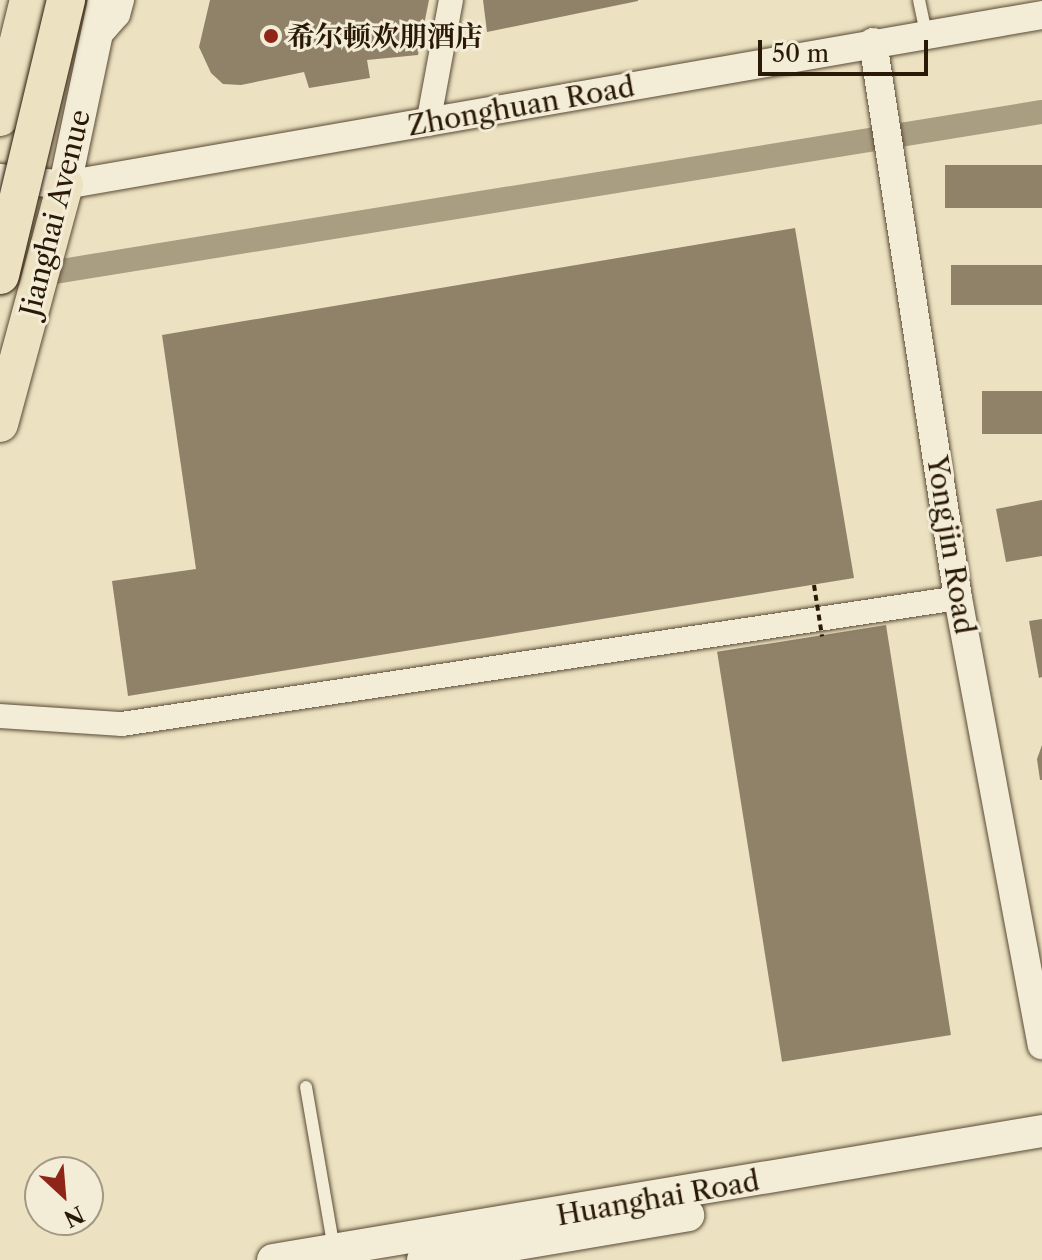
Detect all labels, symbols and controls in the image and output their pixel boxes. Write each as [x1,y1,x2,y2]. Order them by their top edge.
place label: 希尔顿欢朋酒店 [287,19,483,53]
scale bar [762,24,932,74]
marker: 希尔顿欢朋酒店 [262,27,280,45]
text: 50 m [772,39,829,68]
street label: Zhonghuan Road [405,70,637,142]
street label: Jianghai Avenue [13,105,97,321]
street label: Yongjin Road [920,453,982,637]
north arrow [24,1156,104,1236]
street label: Huanghai Road [554,1164,762,1232]
text: N [59,1200,88,1233]

